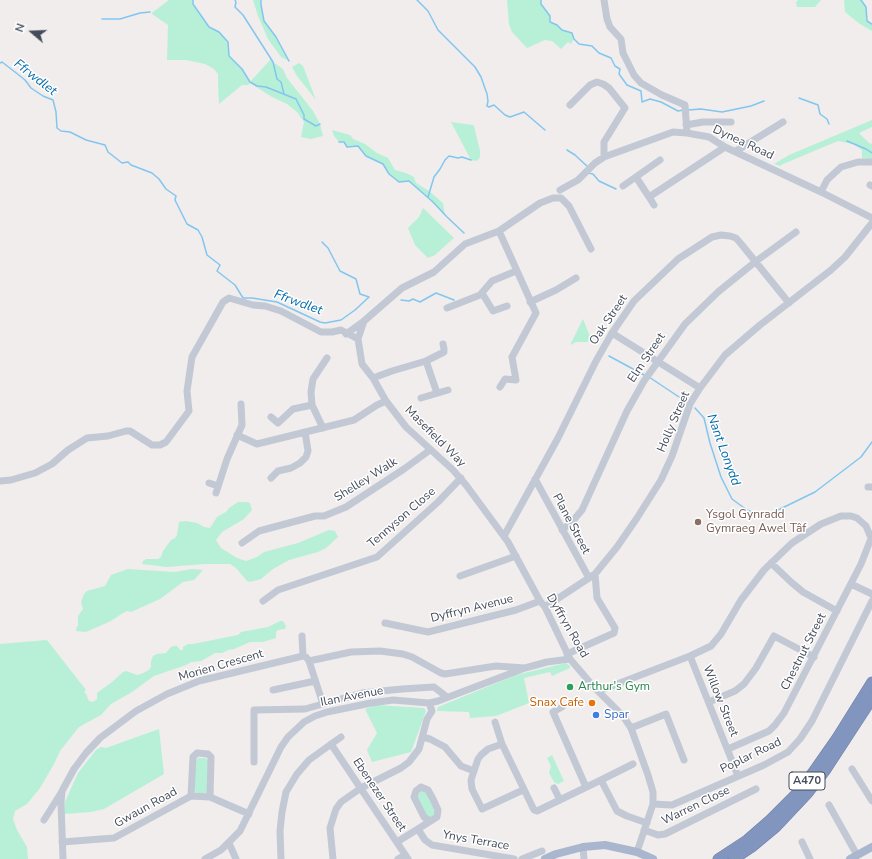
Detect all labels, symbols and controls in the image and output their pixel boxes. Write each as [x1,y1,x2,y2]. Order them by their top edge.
north arrow [12,12,52,52]
text: N [12,22,29,34]
water label: Ffrwdlet [10,56,60,100]
street label: Dynea Road [710,123,776,163]
water label: Ffrwdlet [272,287,324,319]
street label: Oak Street [587,292,631,348]
street label: Elm Street [625,330,669,386]
street label: Holly Street [655,389,693,455]
street label: Masefield Way [401,403,469,471]
water label: Nant Lonydd [703,412,743,488]
street label: Shelley Walk [332,455,400,505]
street label: Tennyson Close [365,485,439,551]
street label: Plane Street [549,491,593,557]
place label: Ysgol Gynradd Gymraeg Awel Tâf [706,508,806,536]
marker: Ysgol Gynradd Gymraeg Awel Tâf [693,517,703,527]
street label: Dyffryn Road [543,591,591,661]
street label: Dyffryn Avenue [429,592,515,626]
street label: Chestnut Street [778,611,830,693]
street label: Morien Crescent [177,647,265,685]
street label: Willow Street [699,663,741,739]
place label: Arthur's Gym [578,680,650,694]
marker: Arthur's Gym [565,682,575,692]
street label: Ilan Avenue [319,684,385,710]
place label: Snax Cafe [530,696,584,710]
marker: Snax Cafe [587,698,597,708]
place label: Spar [604,708,629,722]
marker: Spar [591,710,601,720]
street label: Poplar Road [718,735,784,777]
street label: Ebenezer Street [349,756,409,834]
road number: A470 [789,772,825,790]
street label: Warren Close [660,783,732,829]
street label: Gwaun Road [112,785,180,831]
street label: Ynys Terrace [442,828,510,854]

